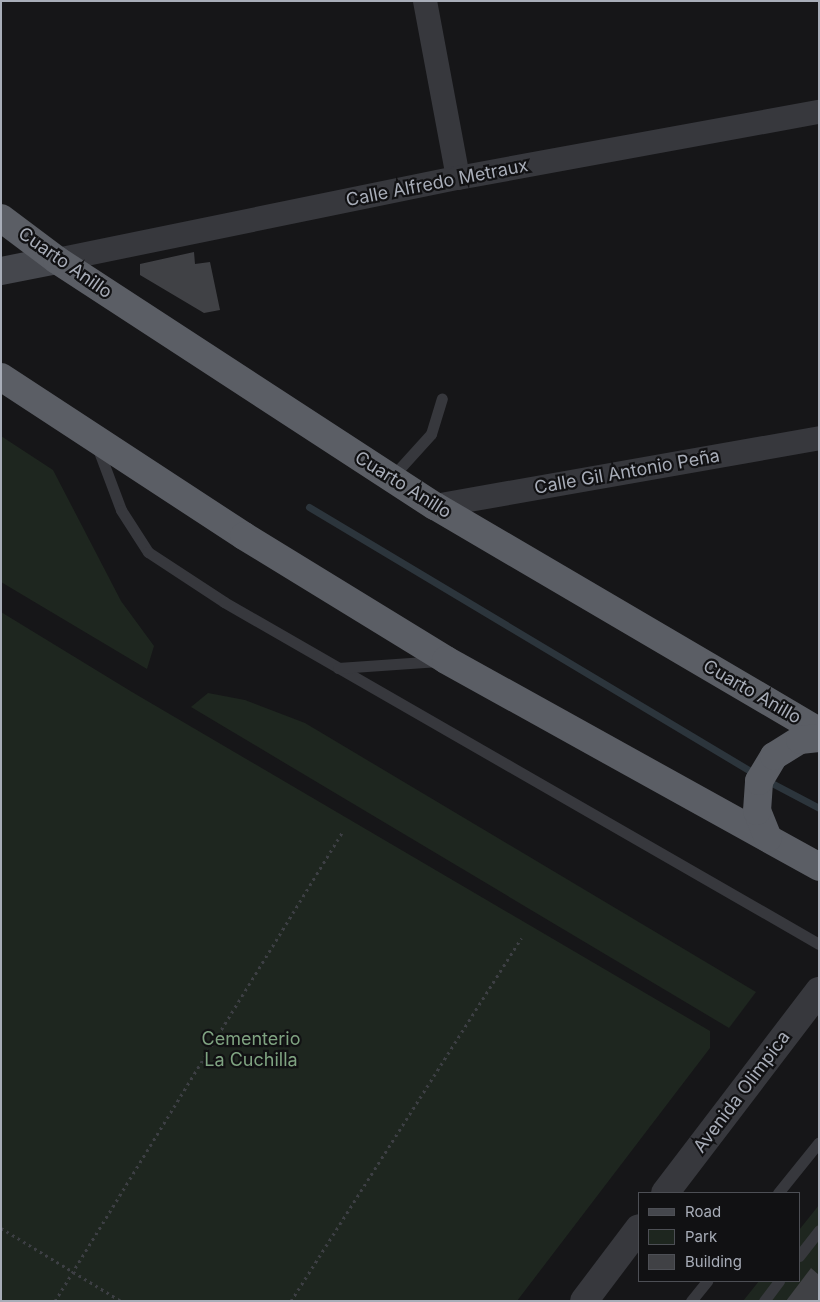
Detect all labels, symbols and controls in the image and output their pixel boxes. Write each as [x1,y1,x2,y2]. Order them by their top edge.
street label: Calle Alfredo Metraux [344,155,530,211]
street label: Cuarto Anillo [14,223,116,303]
street label: Calle Gil Antonio Peña [533,445,721,499]
street label: Cuarto Anillo [351,447,455,523]
street label: Cuarto Anillo [699,655,805,729]
street label: Avenida Olimpica [689,1027,795,1157]
park label: Cementerio La Cuchilla [202,1029,300,1072]
legend [638,1192,800,1282]
text: Road [685,1202,721,1221]
text: Park [685,1227,717,1246]
text: Building [685,1252,742,1271]

